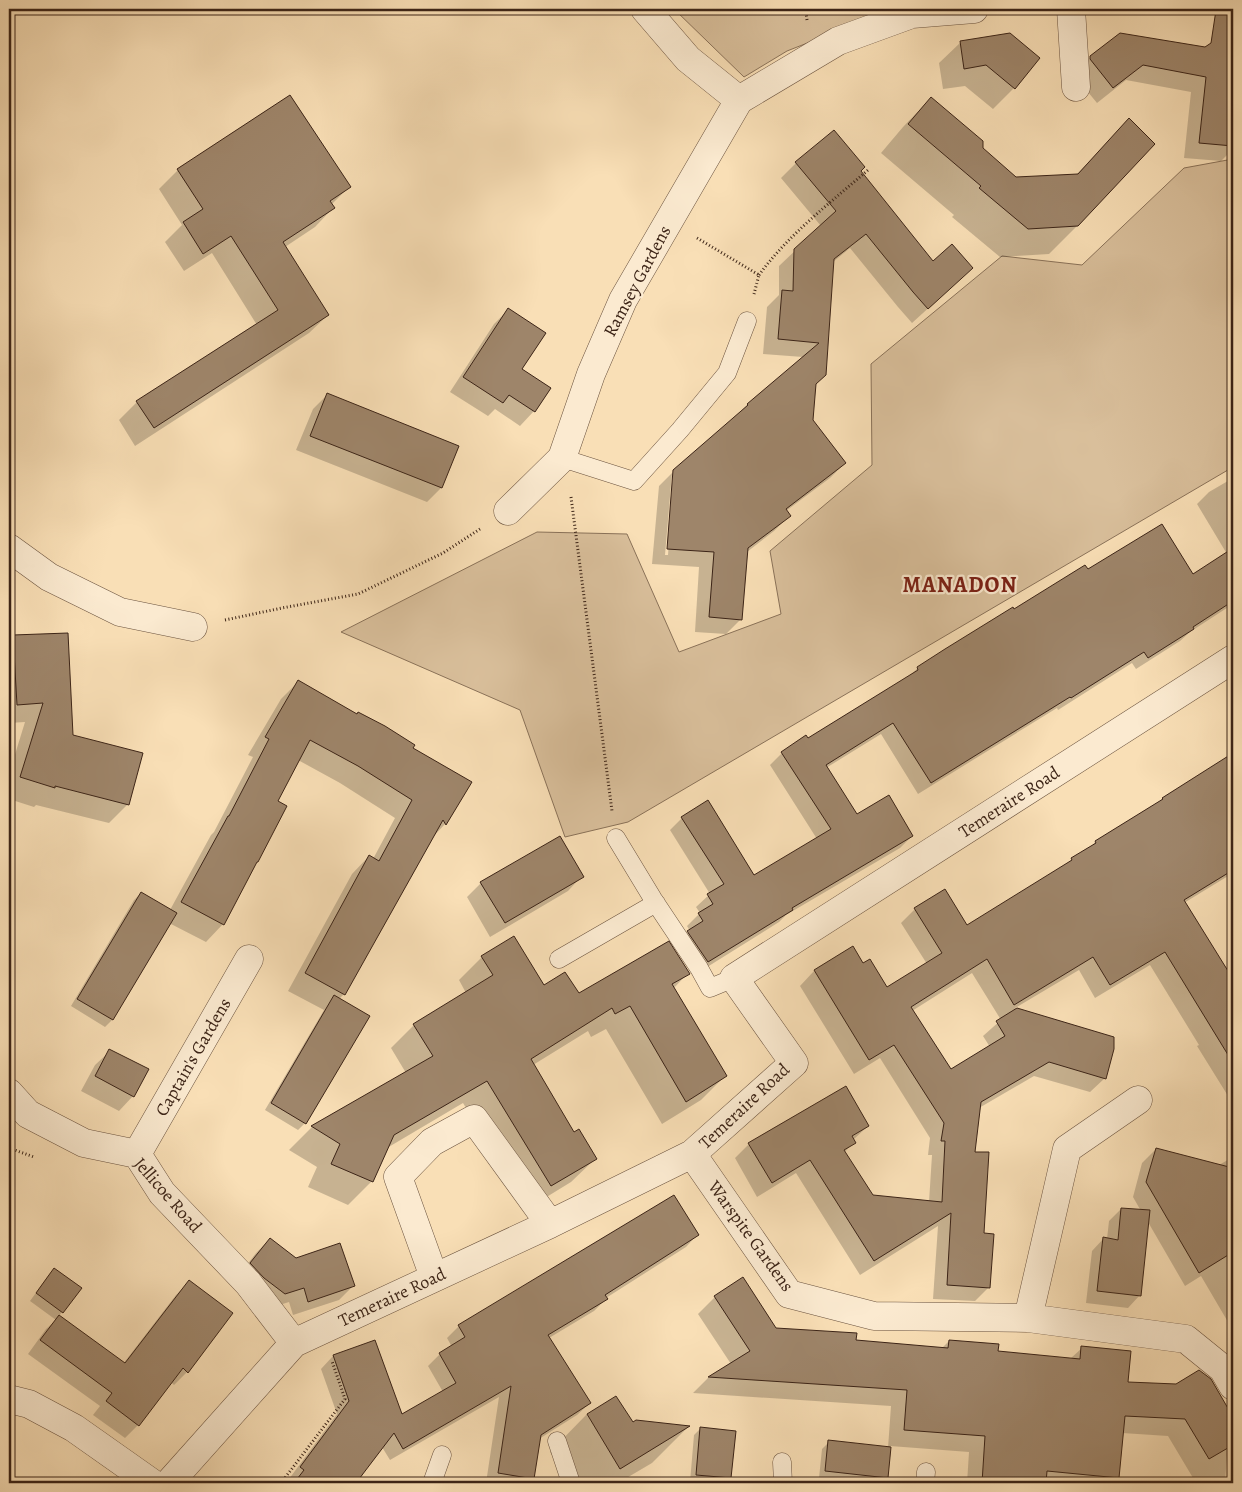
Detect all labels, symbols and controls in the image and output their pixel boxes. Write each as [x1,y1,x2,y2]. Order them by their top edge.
street label: Ramsey Gardens [598,221,676,341]
district label: MANADON [903,570,1017,600]
street label: Temeraire Road [954,760,1064,844]
street label: Captain's Gardens [149,994,237,1120]
street label: Temeraire Road [693,1057,795,1154]
street label: Jellicoe Road [129,1152,208,1238]
street label: Warspite Gardens [702,1175,799,1296]
street label: Temeraire Road [334,1262,450,1332]

